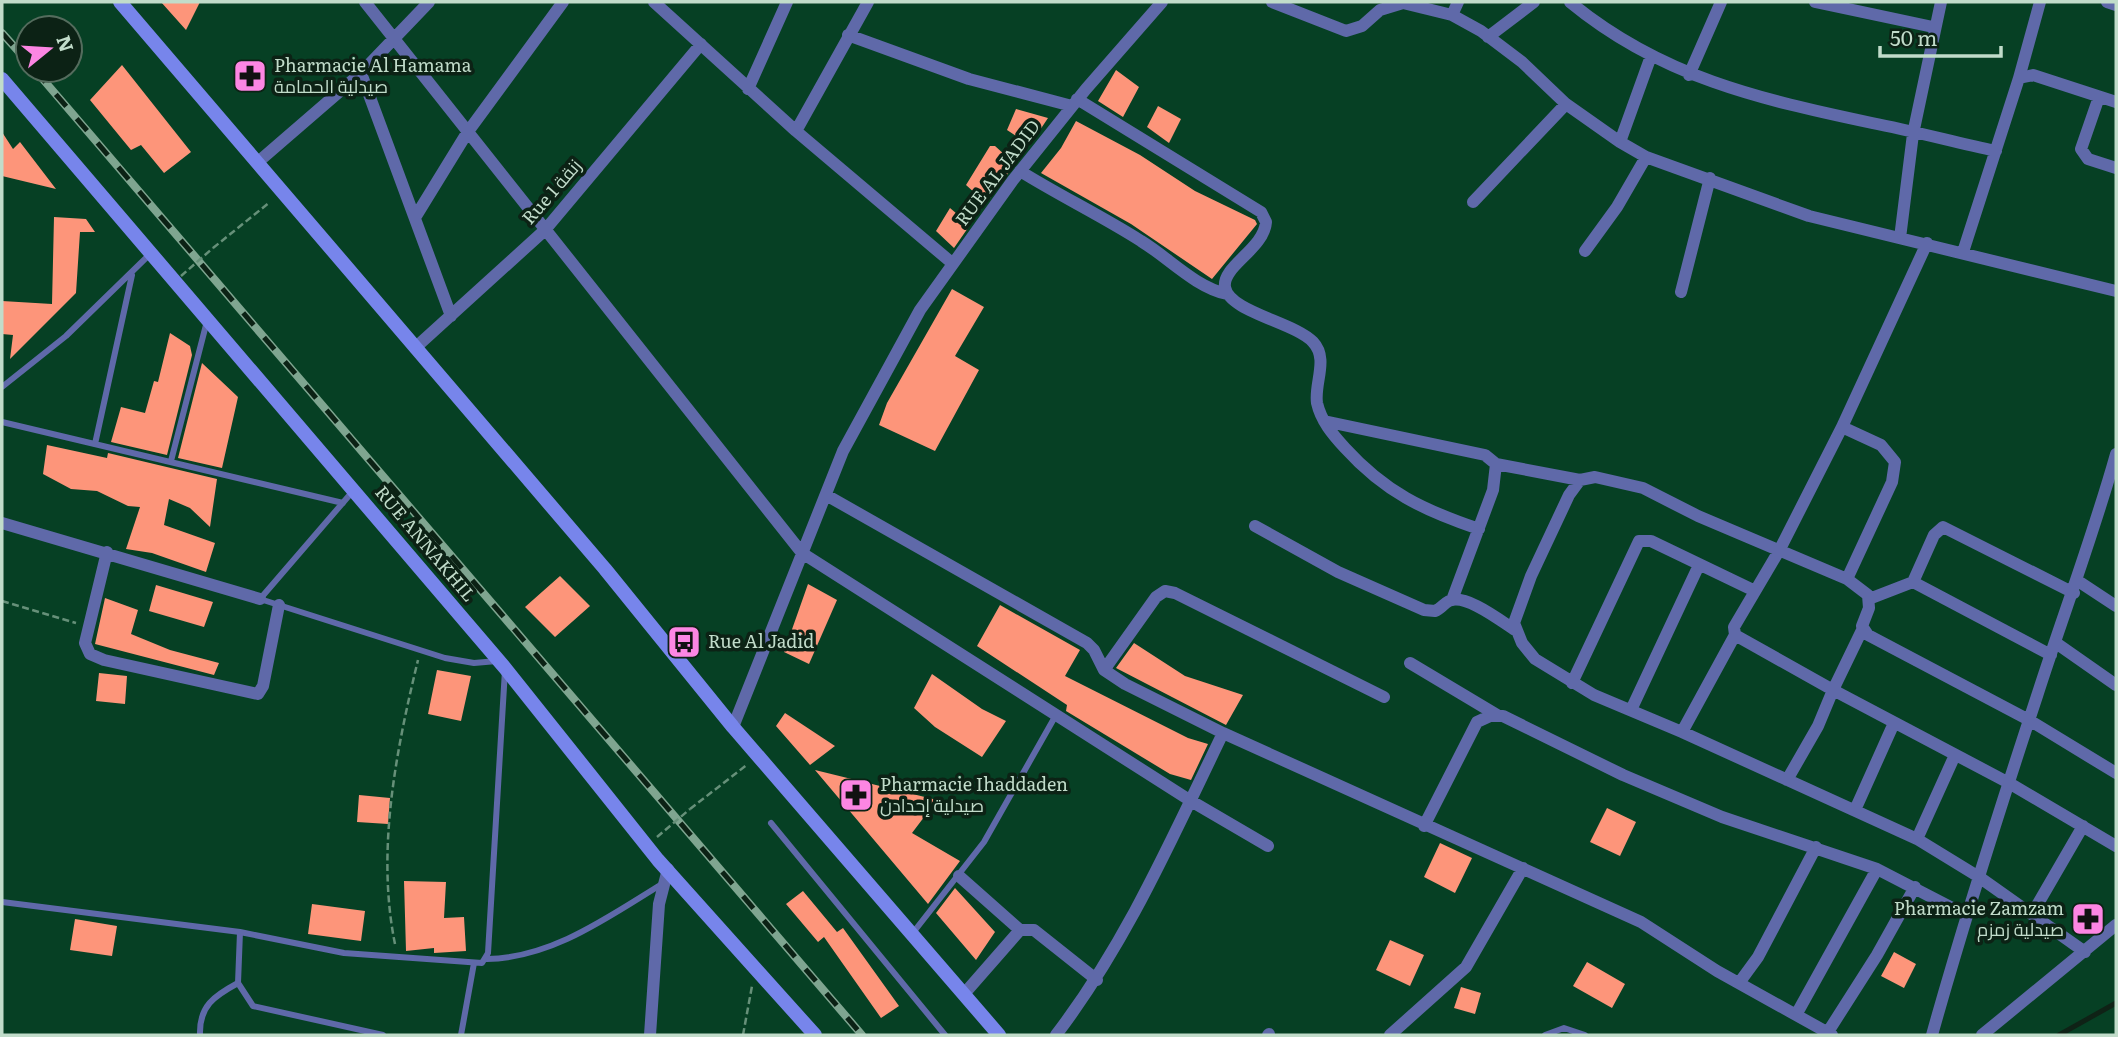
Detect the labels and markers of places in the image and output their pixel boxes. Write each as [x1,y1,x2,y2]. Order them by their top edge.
place label: Pharmacie Al Hamama صيدلية الحمامة [274,51,472,99]
pharmacy icon: Pharmacie Al Hamama صيدلية الحمامة [231,57,269,95]
bus stop icon: Rue Al Jadid [665,623,703,661]
place label: Rue Al Jadid [708,627,814,654]
place label: Pharmacie Ihaddaden صيدلية إحدادن [880,770,1068,818]
pharmacy icon: Pharmacie Ihaddaden صيدلية إحدادن [837,776,875,814]
place label: Pharmacie Zamzam صيدلية زمزم [1894,894,2064,942]
pharmacy icon: Pharmacie Zamzam صيدلية زمزم [2069,900,2107,938]

